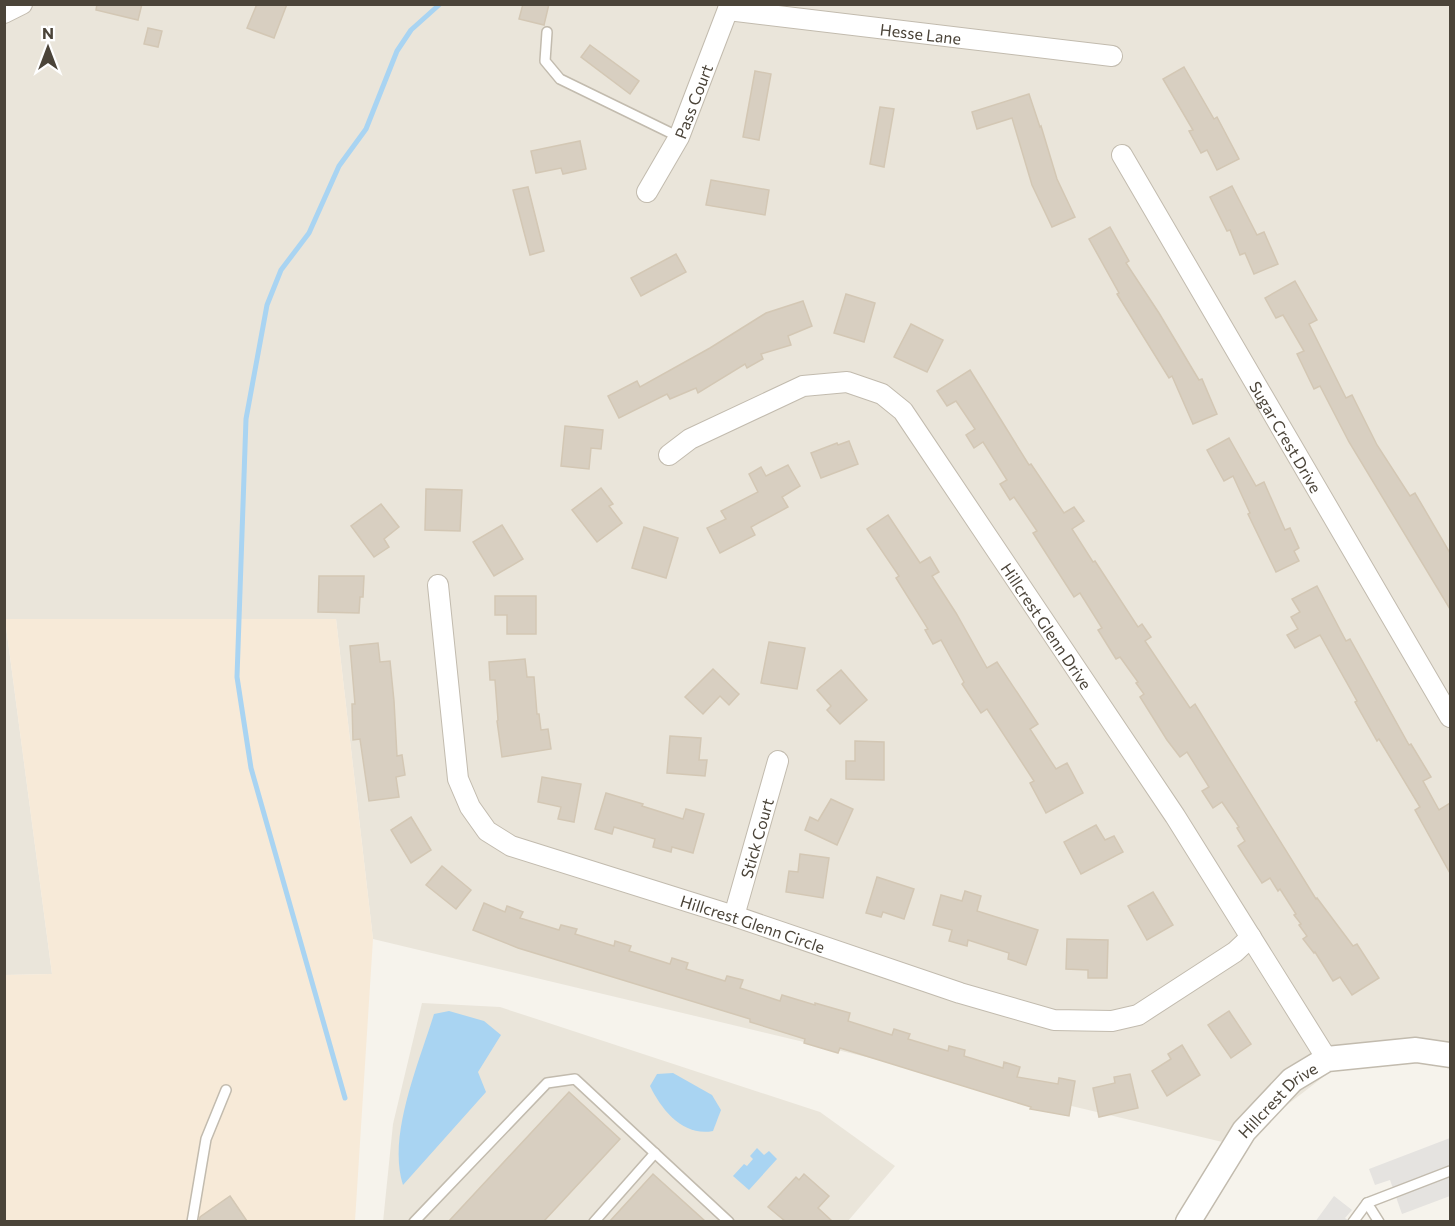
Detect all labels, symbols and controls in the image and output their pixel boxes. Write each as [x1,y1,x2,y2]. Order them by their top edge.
north arrow [18,18,78,78]
street label: Hesse Lane [879,19,962,47]
text: N [42,23,54,42]
street label: Pass Court [670,61,716,141]
street label: Sugar Crest Drive [1246,377,1326,496]
street label: Hillcrest Glenn Drive [998,559,1096,692]
street label: Stick Court [736,796,777,880]
street label: Hillcrest Glenn Circle [678,890,828,956]
street label: Hillcrest Drive [1234,1058,1320,1141]

